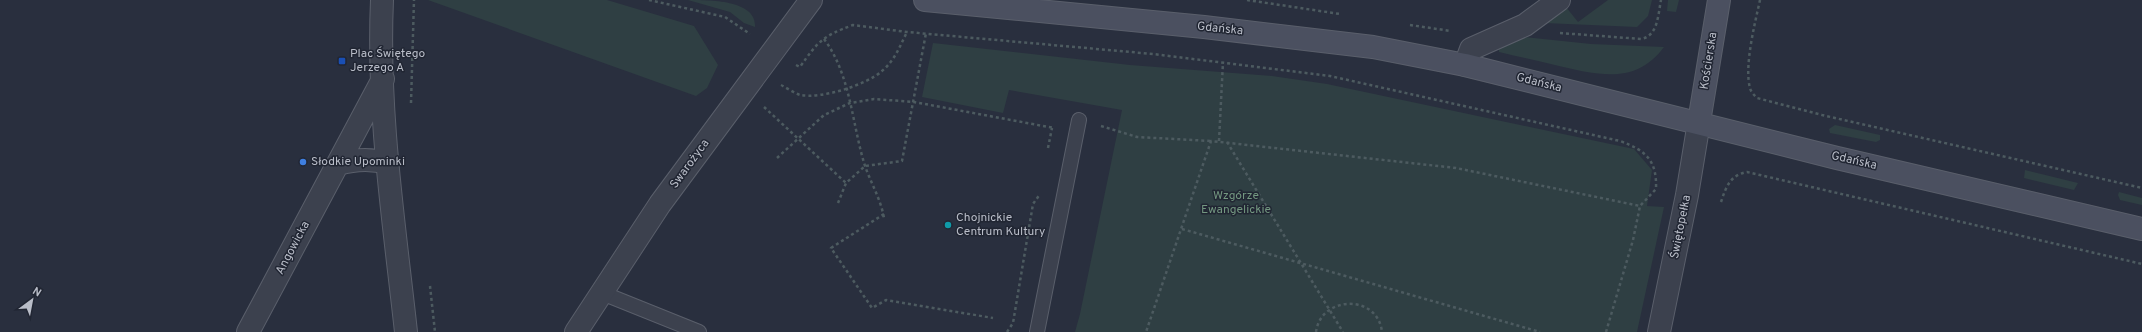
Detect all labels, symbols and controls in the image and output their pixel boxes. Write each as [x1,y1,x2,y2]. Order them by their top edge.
street label: Gdańska [1196,19,1244,39]
street label: Kościerska [1697,31,1721,91]
place label: Plac Świętego Jerzego A [350,46,426,76]
marker: Plac Świętego Jerzego A [337,56,347,66]
street label: Gdańska [1515,70,1563,96]
street label: Swarożyca [667,136,713,192]
street label: Gdańska [1830,148,1878,174]
place label: Słodkie Upominki [311,154,405,170]
marker: Słodkie Upominki [298,157,308,167]
park label: Wzgórze Ewangelickie [1201,188,1271,218]
street label: Świętopełka [1667,194,1695,260]
place label: Chojnickie Centrum Kultury [956,210,1045,240]
street label: Angowicka [272,218,314,278]
marker: Chojnickie Centrum Kultury [943,220,953,230]
north arrow [12,280,52,320]
text: N [30,284,44,300]

